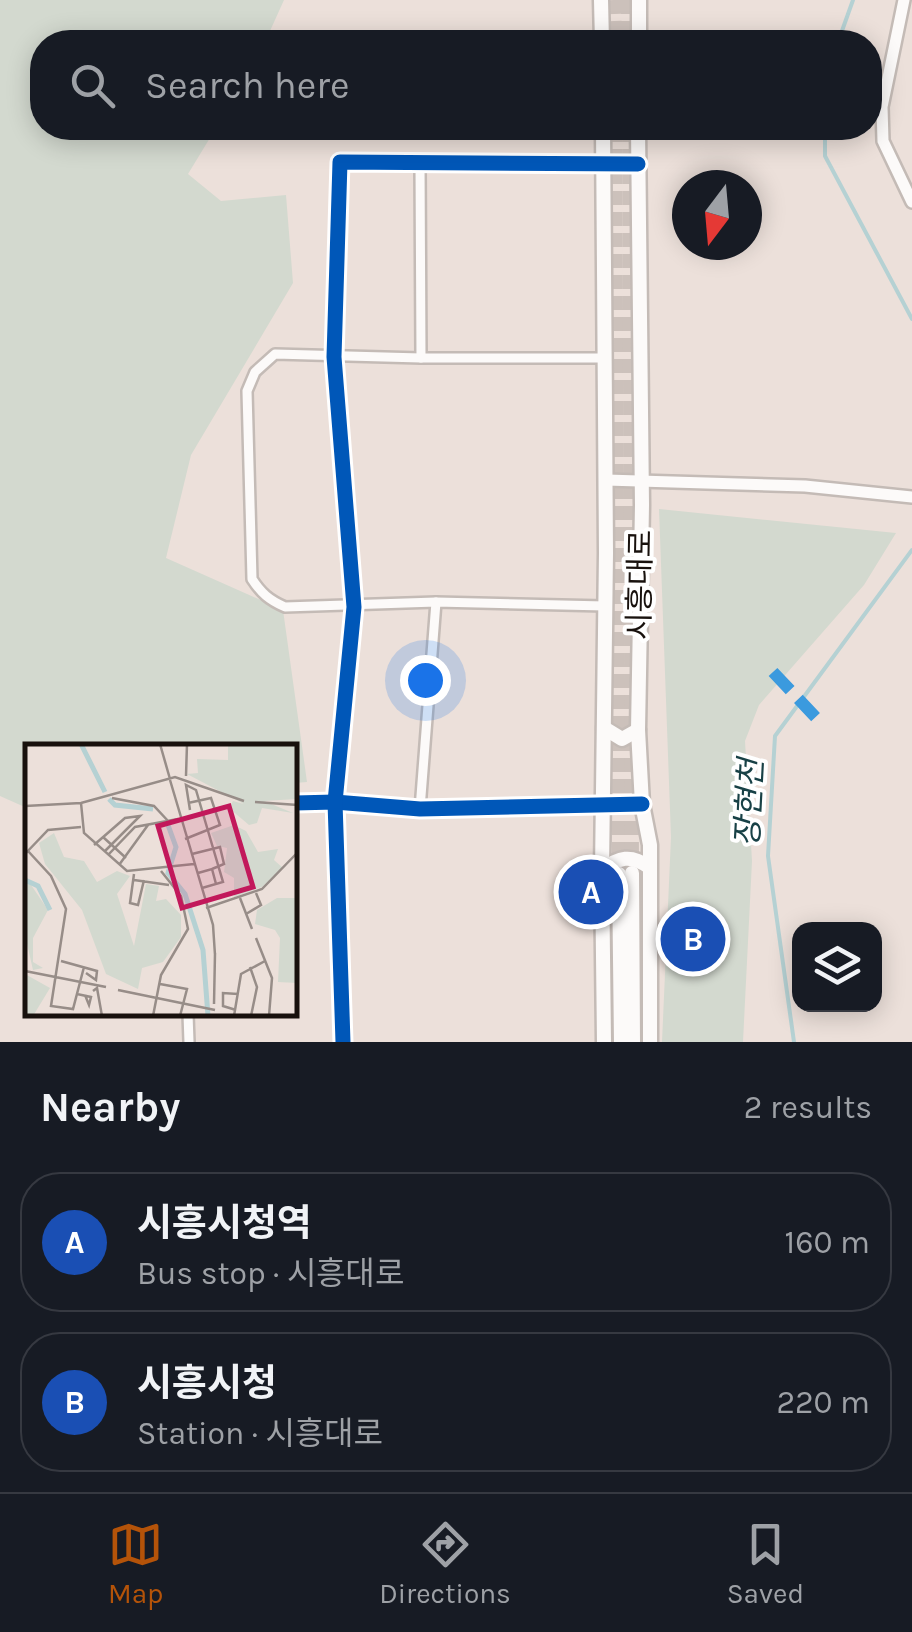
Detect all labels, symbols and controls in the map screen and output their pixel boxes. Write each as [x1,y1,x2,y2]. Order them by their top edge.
search box [30,30,882,140]
icon: search [65,58,120,113]
text: Search here [145,63,349,108]
north arrow [672,170,762,260]
street label: 시흥대로 [621,529,659,641]
your location [400,655,451,706]
inset map [25,744,298,1017]
water label: 장현천 [729,754,770,848]
pin: A [558,854,624,930]
pin: B [660,902,726,976]
map controls [792,922,882,1012]
button: layers [792,922,882,1012]
text: Nearby [40,1082,180,1132]
text: 2 results [744,1089,872,1126]
text: 시흥시청역 [137,1201,312,1246]
text: A [64,1224,85,1261]
text: 160 m [785,1224,870,1261]
text: Bus stop · 시흥대로 [137,1255,404,1292]
text: 시흥시청 [137,1361,277,1406]
text: B [64,1384,85,1421]
text: 220 m [776,1384,870,1421]
text: Station · 시흥대로 [137,1415,383,1452]
tab: Map [108,1517,163,1610]
tab: Directions [379,1517,511,1610]
tab: Saved [727,1517,804,1610]

